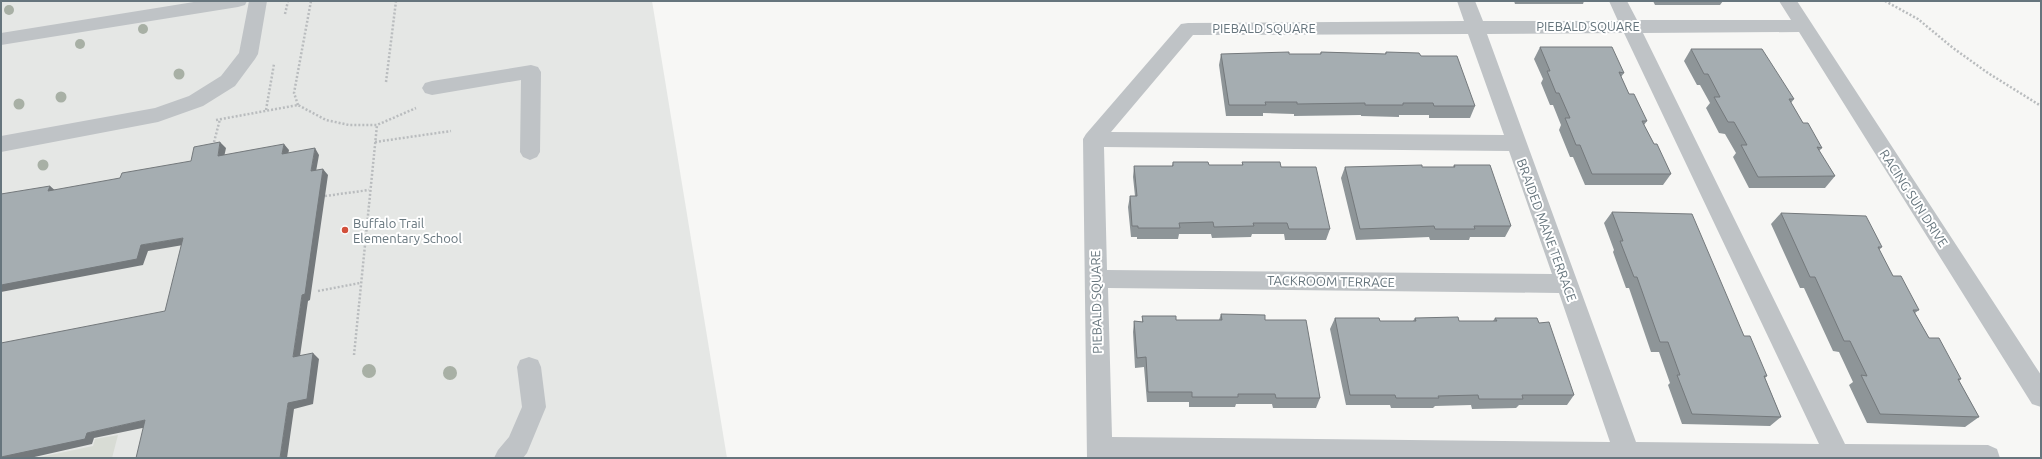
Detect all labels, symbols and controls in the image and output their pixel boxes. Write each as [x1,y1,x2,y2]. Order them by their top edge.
street label: PIEBALD SQUARE [1536,19,1640,34]
street label: PIEBALD SQUARE [1212,21,1316,36]
street label: RACING SUN DRIVE [1877,147,1951,249]
street label: BRAIDED MANE TERRACE [1515,157,1579,303]
place label: Buffalo Trail Elementary School [353,216,462,245]
marker: Buffalo Trail Elementary School [340,225,350,235]
street label: PIEBALD SQUARE [1088,250,1105,354]
street label: TACKROOM TERRACE [1267,273,1395,289]

